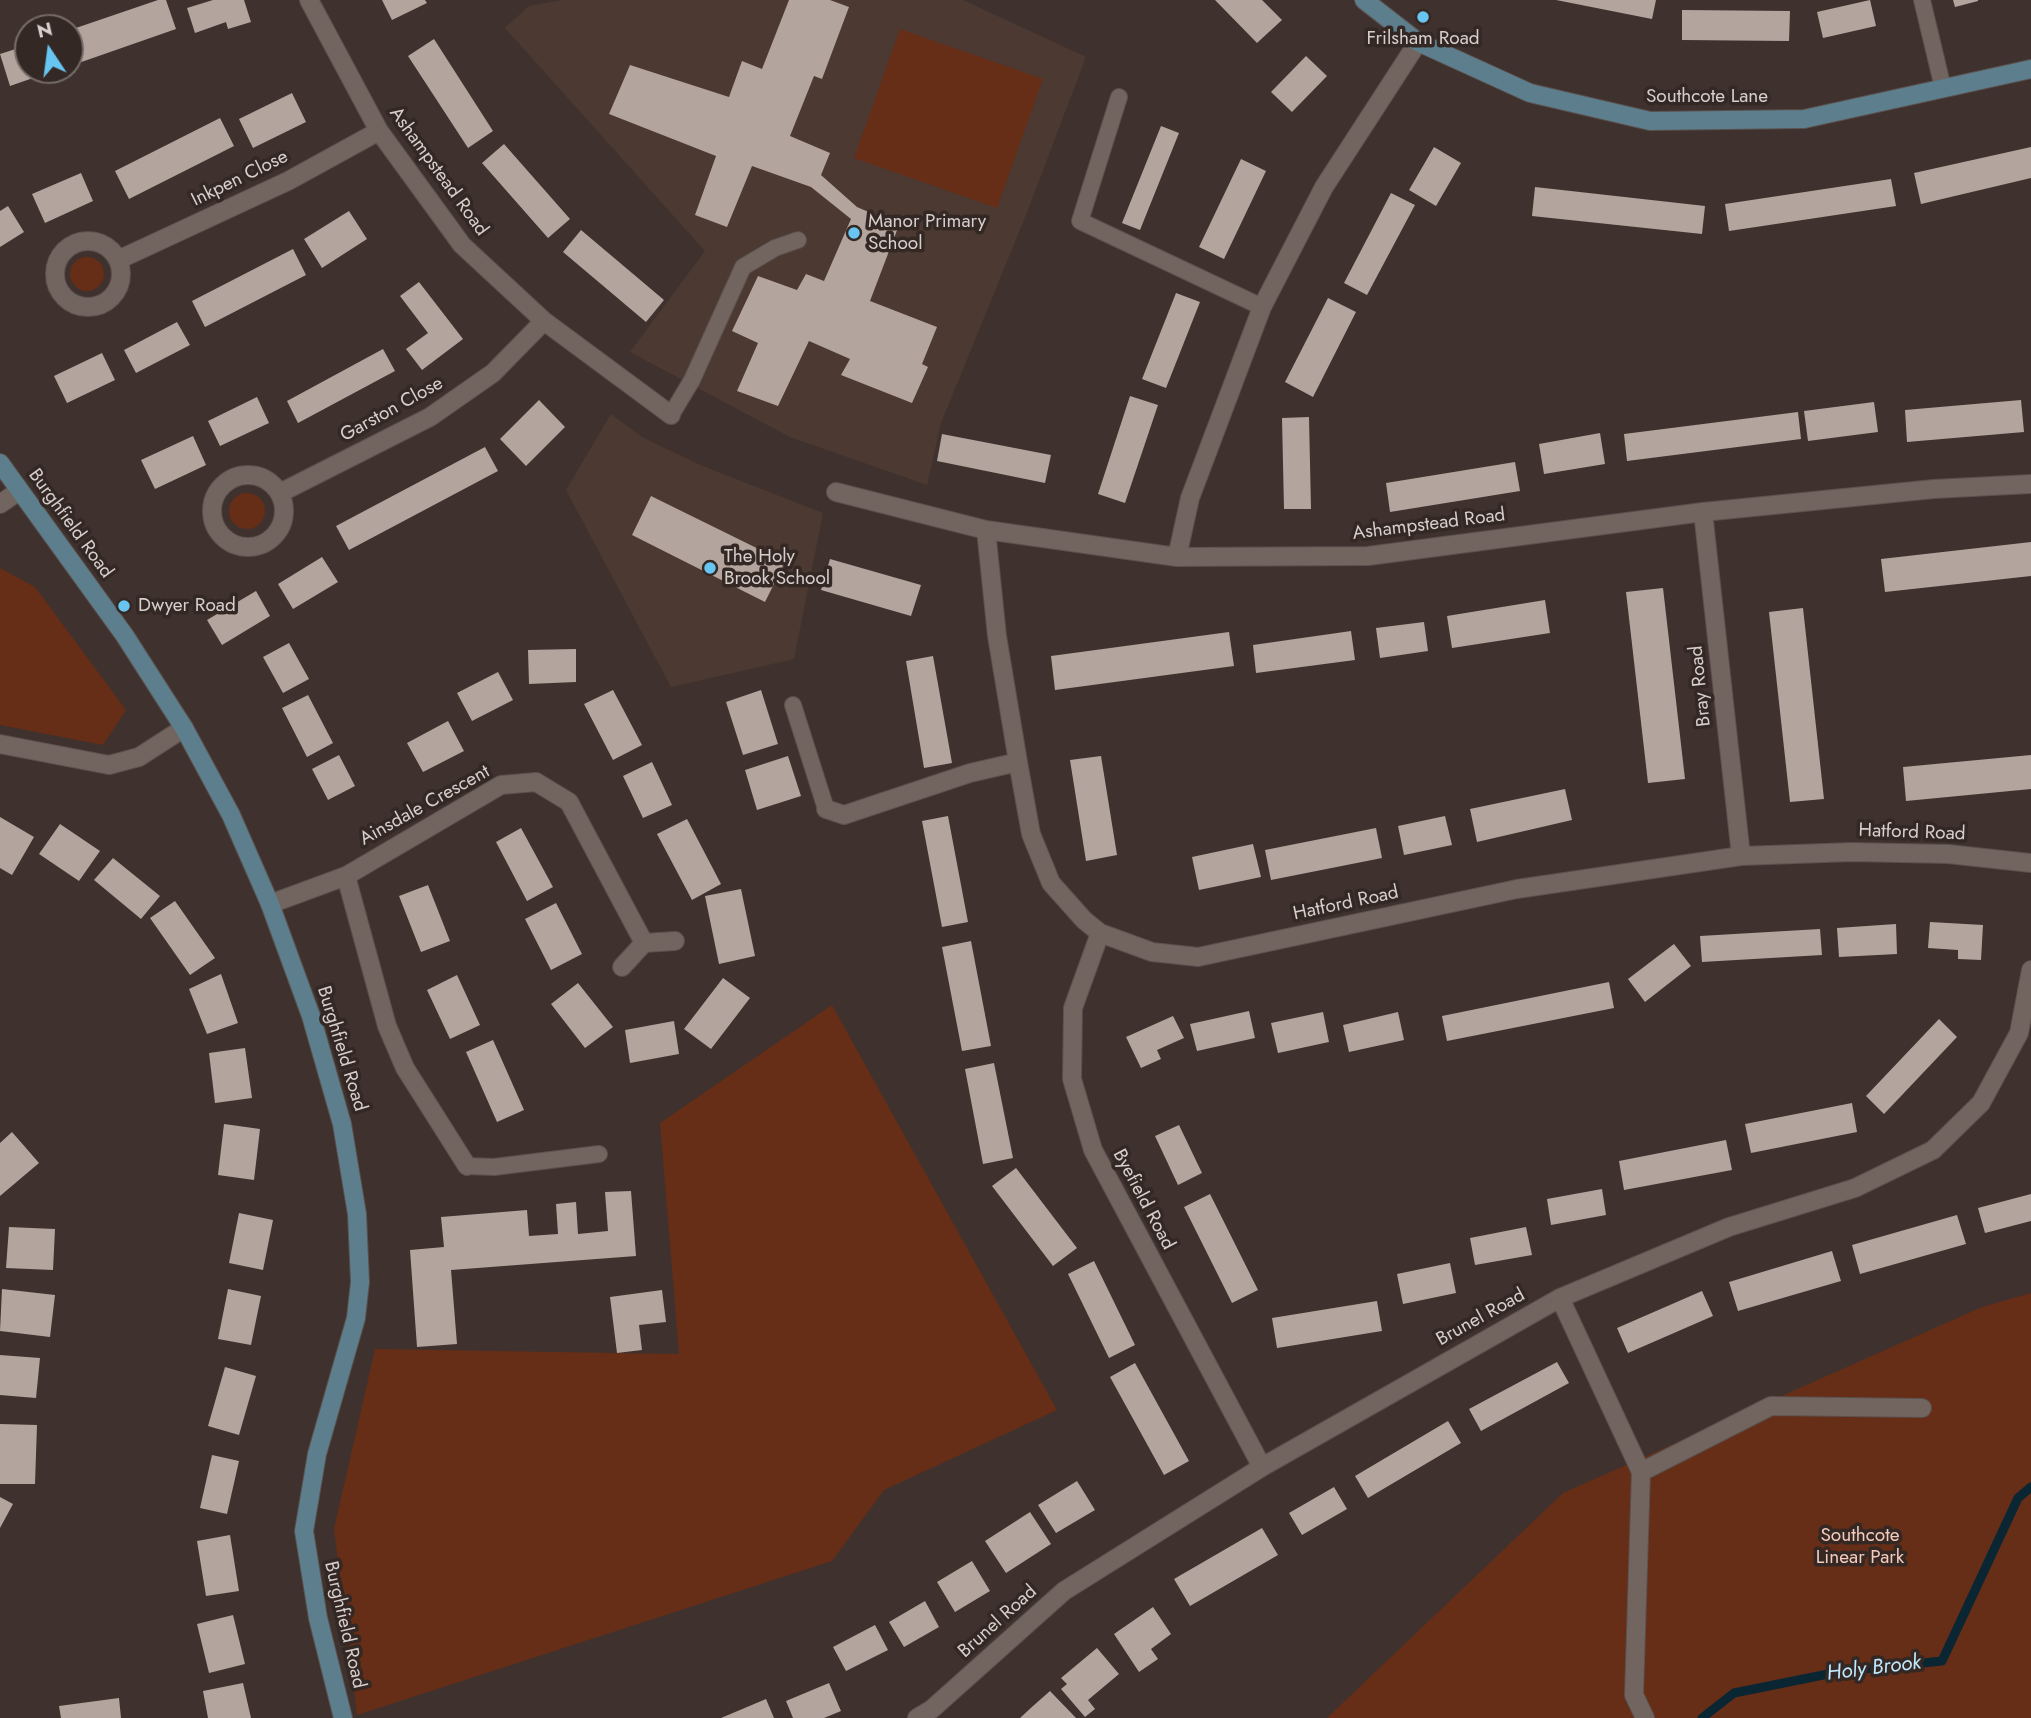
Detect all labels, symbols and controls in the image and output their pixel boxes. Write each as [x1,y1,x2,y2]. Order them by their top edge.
marker: Frilsham Road [1415,9,1431,25]
north arrow [14,14,84,84]
text: N [34,15,55,45]
place label: Frilsham Road [1366,28,1480,50]
street label: Southcote Lane [1646,86,1768,108]
street label: Ashampstead Road [384,103,492,241]
street label: Inkpen Close [188,146,292,212]
place label: Manor Primary School [868,211,986,255]
marker: Manor Primary School [846,225,862,241]
street label: Garston Close [337,372,447,448]
street label: Burghfield Road [23,465,117,583]
street label: Ashampstead Road [1351,504,1507,546]
place label: The Holy Brook School [724,546,830,590]
marker: The Holy Brook School [702,560,718,576]
place label: Dwyer Road [138,595,236,617]
marker: Dwyer Road [116,598,132,614]
street label: Bray Road [1685,644,1717,728]
street label: Ainsdale Crescent [356,761,494,851]
street label: Hatford Road [1858,820,1966,846]
street label: Hatford Road [1291,882,1401,926]
street label: Burghfield Road [311,984,371,1114]
street label: Byefield Road [1107,1146,1179,1254]
street label: Brunel Road [1433,1284,1529,1352]
park label: Southcote Linear Park [1816,1525,1904,1569]
street label: Burghfield Road [318,1559,370,1691]
street label: Brunel Road [954,1581,1042,1663]
water label: Holy Brook [1825,1651,1923,1687]

